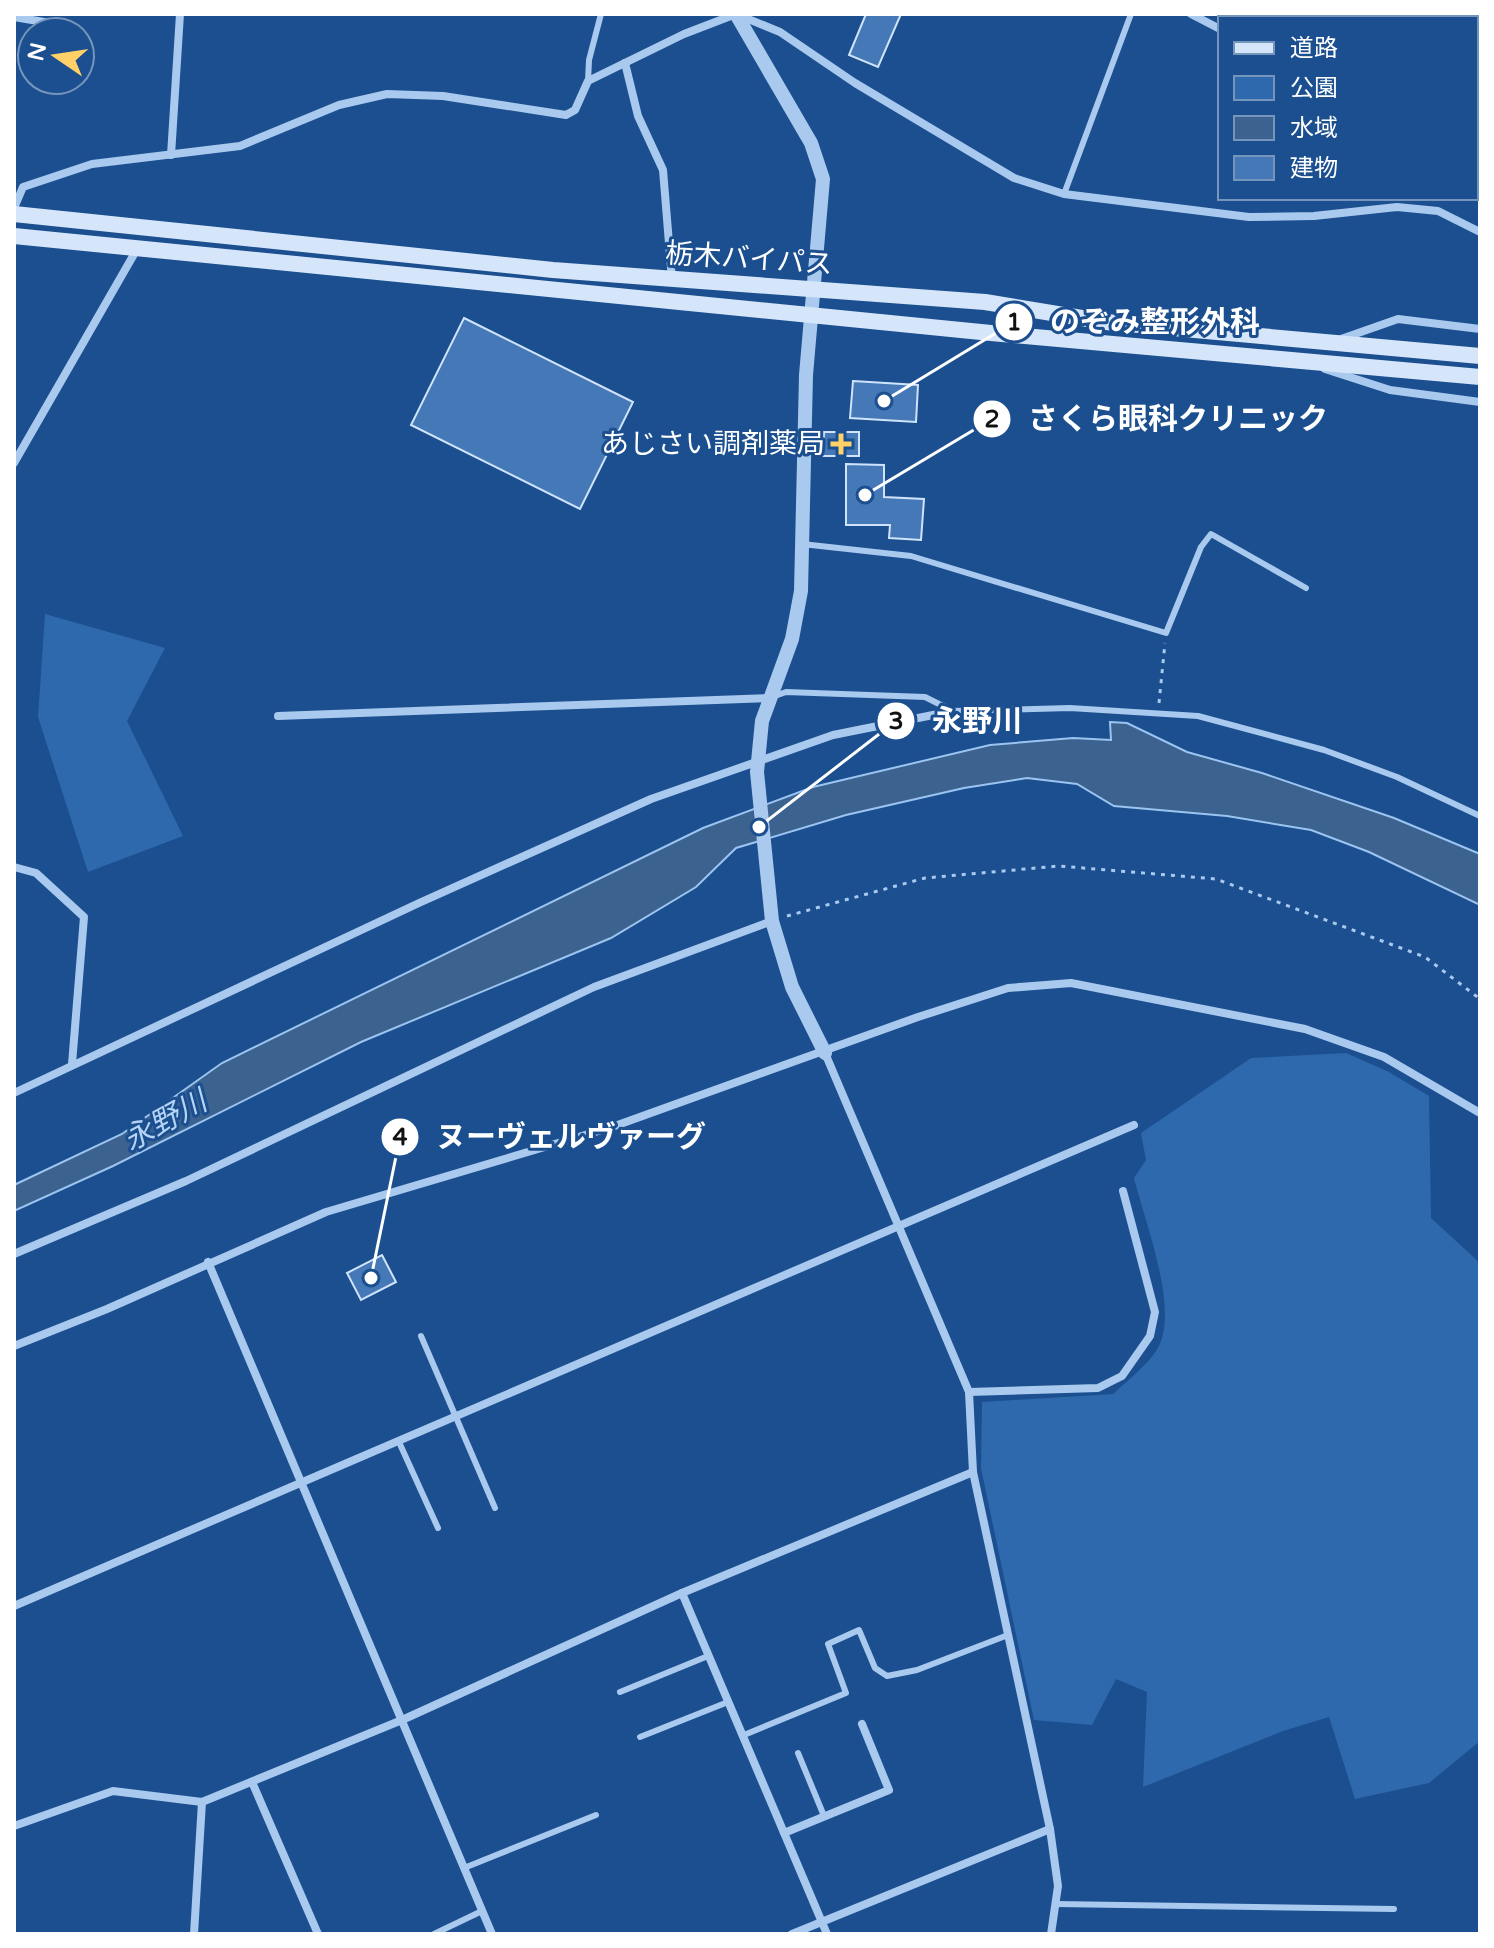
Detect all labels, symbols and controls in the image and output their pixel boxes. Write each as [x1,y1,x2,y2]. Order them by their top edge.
north arrow [16,16,96,96]
legend [1218,16,1478,200]
text: 道路 [1290,34,1338,63]
text: N [23,40,52,63]
text: 公園 [1290,74,1338,103]
text: 水域 [1290,114,1338,143]
text: 建物 [1290,154,1338,183]
street label: 栃木バイパス [664,236,834,282]
callout: のぞみ整形外科 [994,295,1276,349]
text: のぞみ整形外科 [1050,304,1260,341]
text: 1 [1006,308,1022,337]
callout: さくら眼科クリニック [972,392,1344,446]
text: さくら眼科クリニック [1028,401,1328,438]
text: 2 [984,405,1000,434]
place label: あじさい調剤薬局 [601,427,825,461]
marker: あじさい調剤薬局 [832,435,850,453]
callout: 永野川 [876,694,1038,748]
text: 永野川 [932,703,1022,740]
text: 3 [888,707,904,736]
water label: 永野川 [117,1082,216,1159]
callout: ヌーヴェルヴァーグ [380,1110,722,1164]
text: ヌーヴェルヴァーグ [436,1119,706,1156]
text: 4 [392,1123,408,1152]

